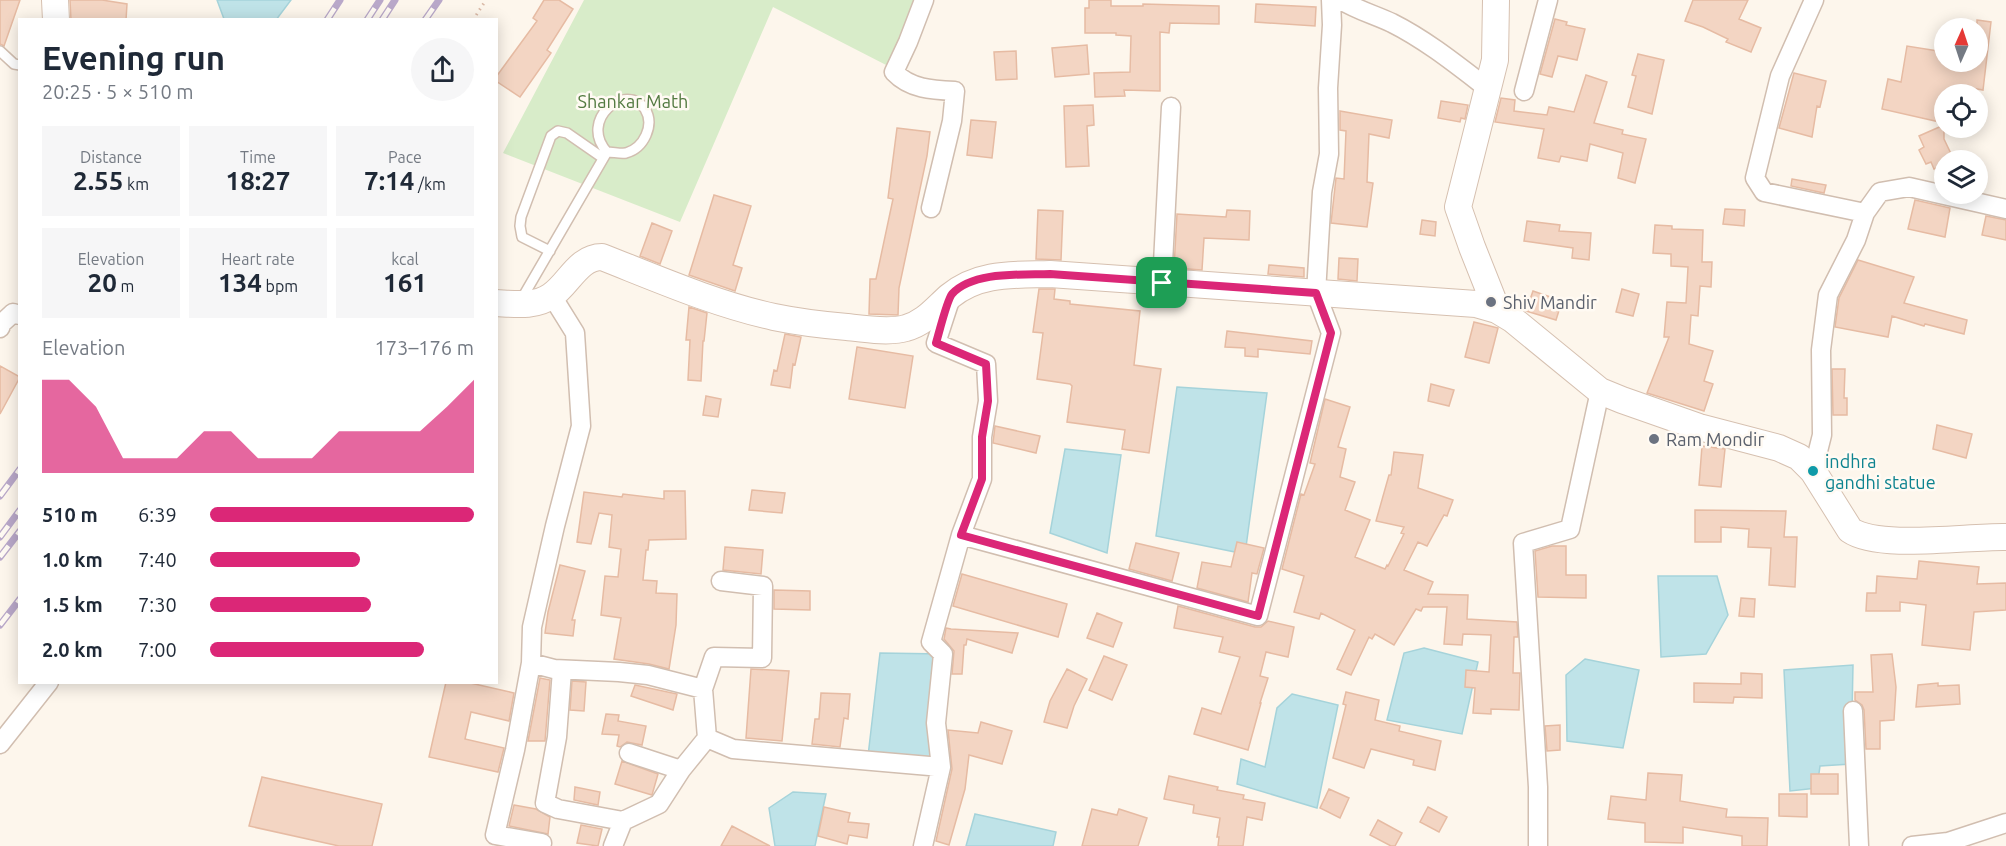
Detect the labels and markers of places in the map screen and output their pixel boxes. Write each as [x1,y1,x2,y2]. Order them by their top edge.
pin [1136,257,1187,308]
place label: Shiv Mandir [1503,292,1597,312]
marker: Shiv Mandir [1484,295,1498,309]
place label: Ram Mondir [1666,429,1764,449]
marker: Ram Mondir [1647,432,1661,446]
place label: indhra gandhi statue [1825,451,1936,492]
marker: indhra gandhi statue [1806,464,1820,478]

